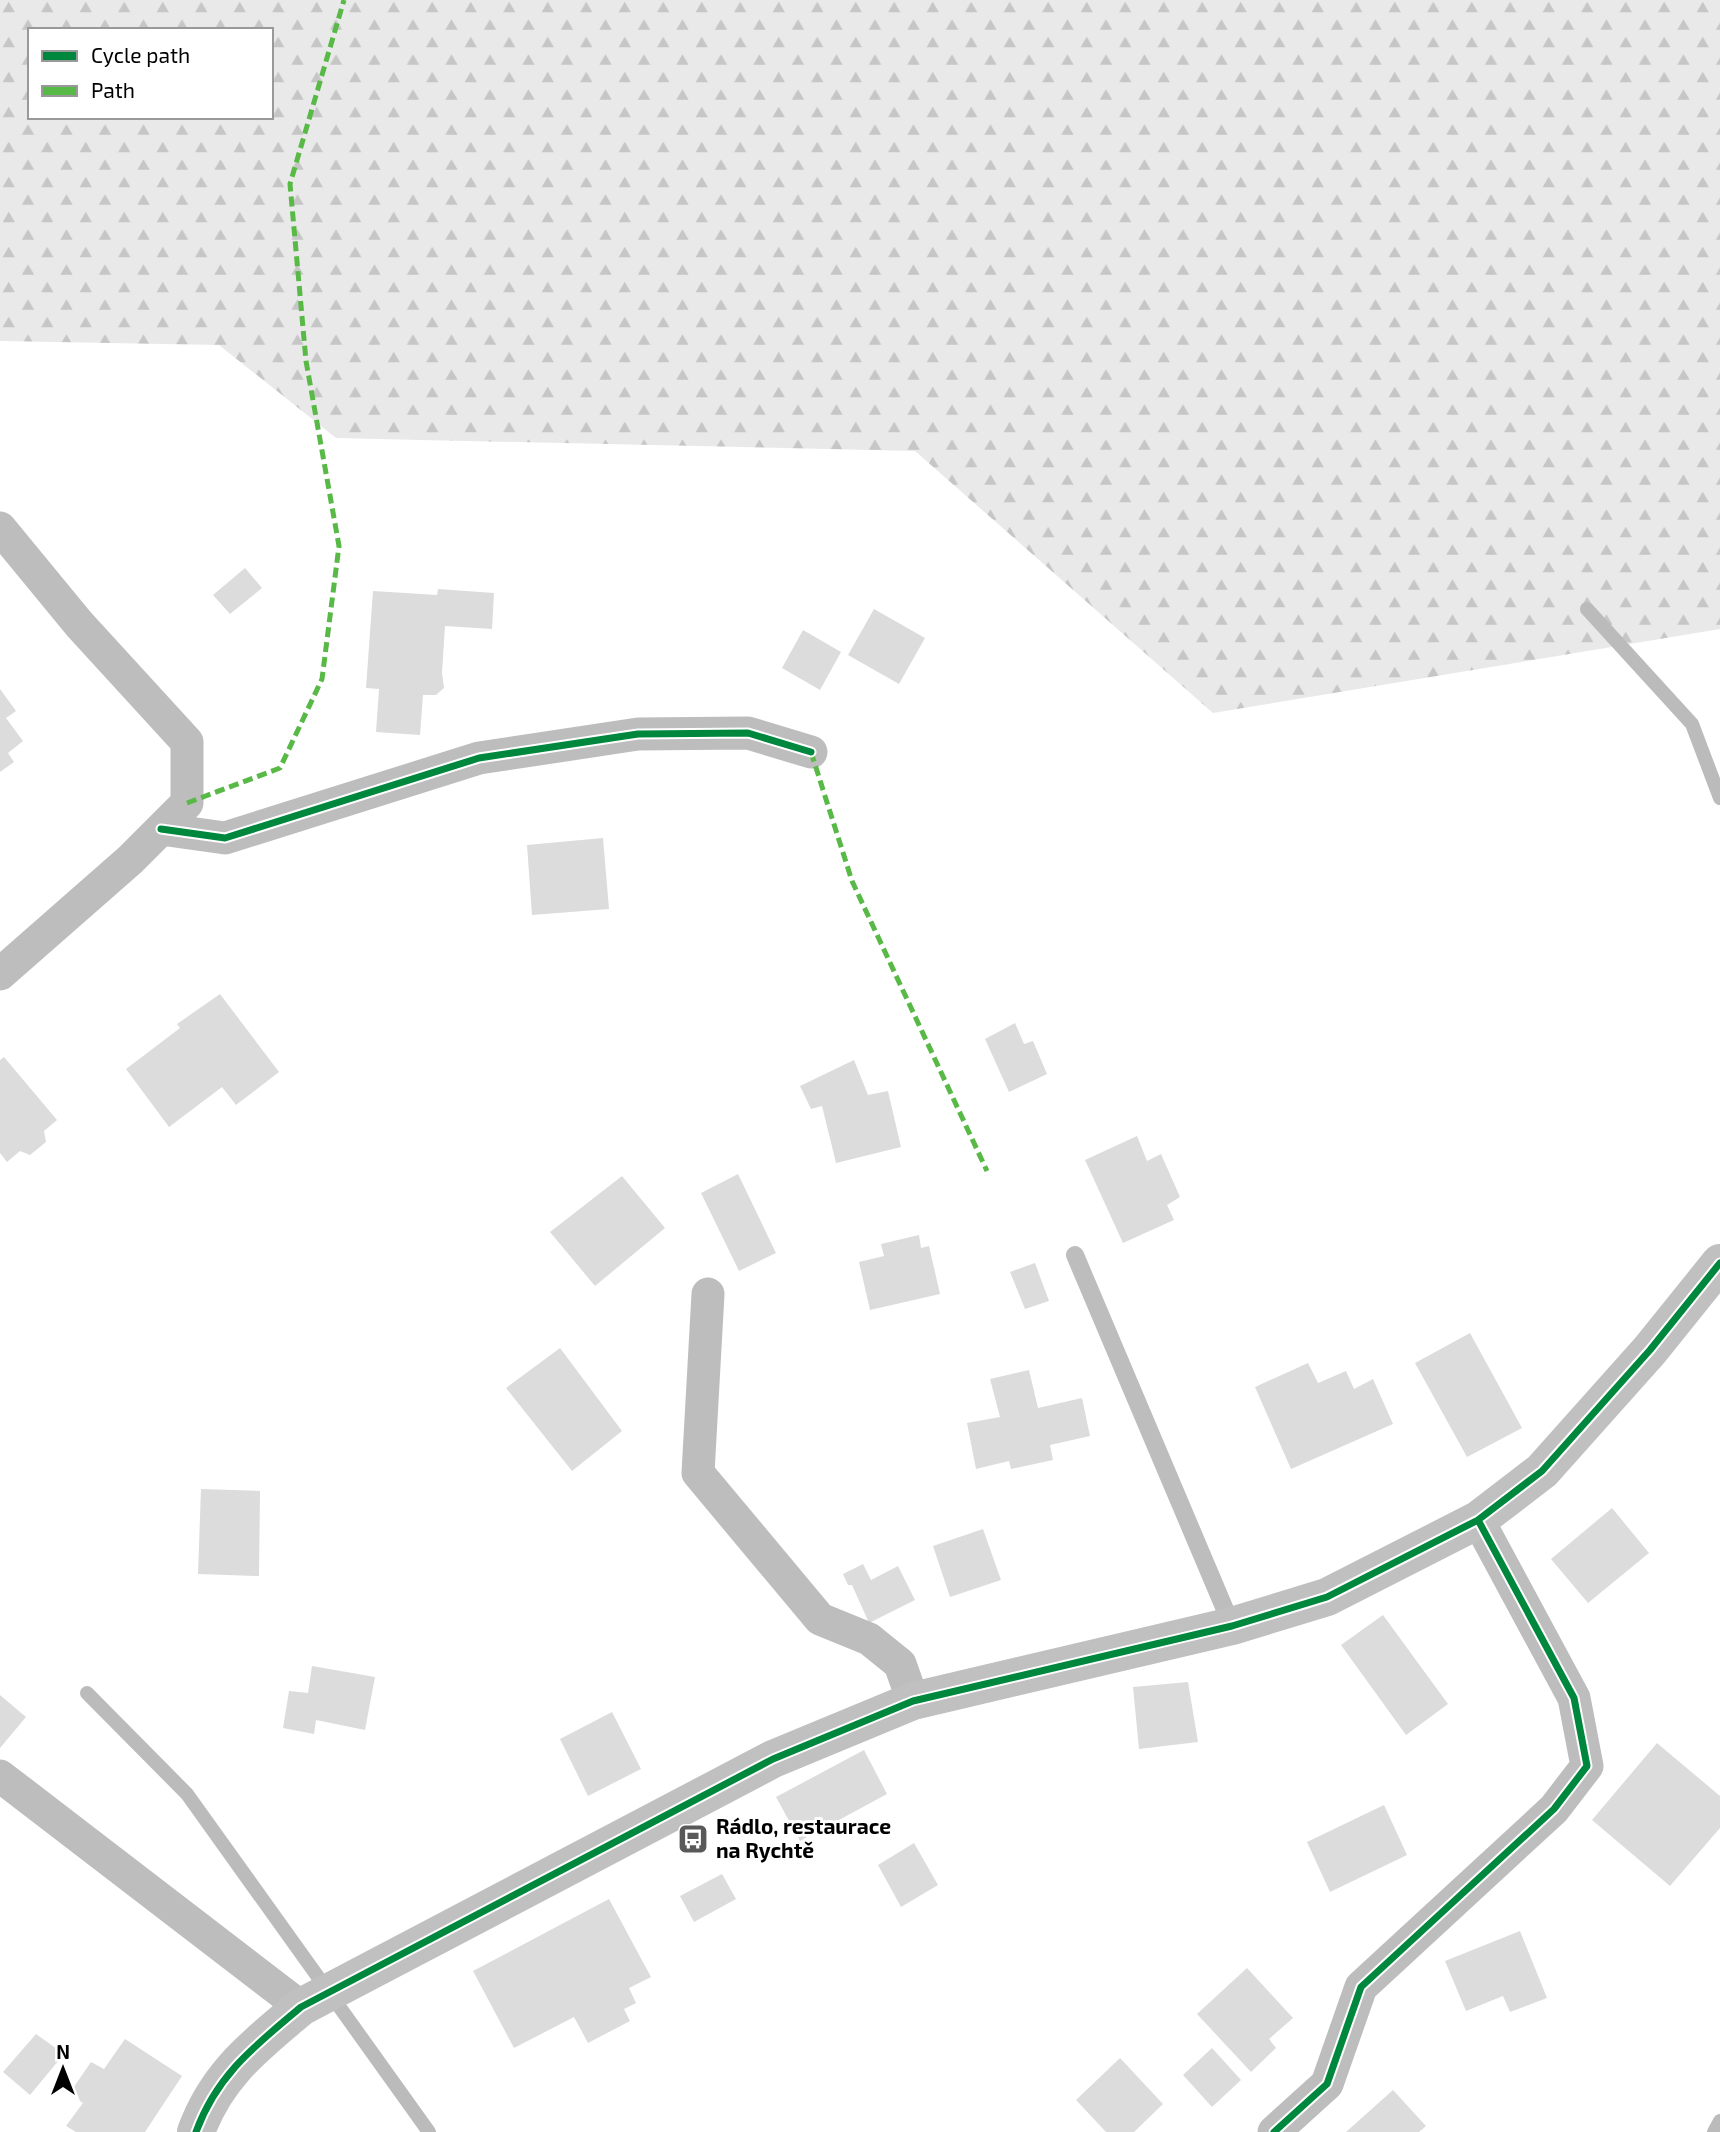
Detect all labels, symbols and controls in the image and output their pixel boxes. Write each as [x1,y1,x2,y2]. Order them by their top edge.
legend [28,28,273,119]
text: Cycle path [91,42,190,67]
text: Path [91,77,135,102]
place label: Rádlo, restaurace na Rychtě [716,1813,891,1863]
bus stop icon: Rádlo, restaurace na Rychtě [676,1822,710,1856]
north arrow [28,2034,98,2104]
text: N [56,2040,70,2063]

